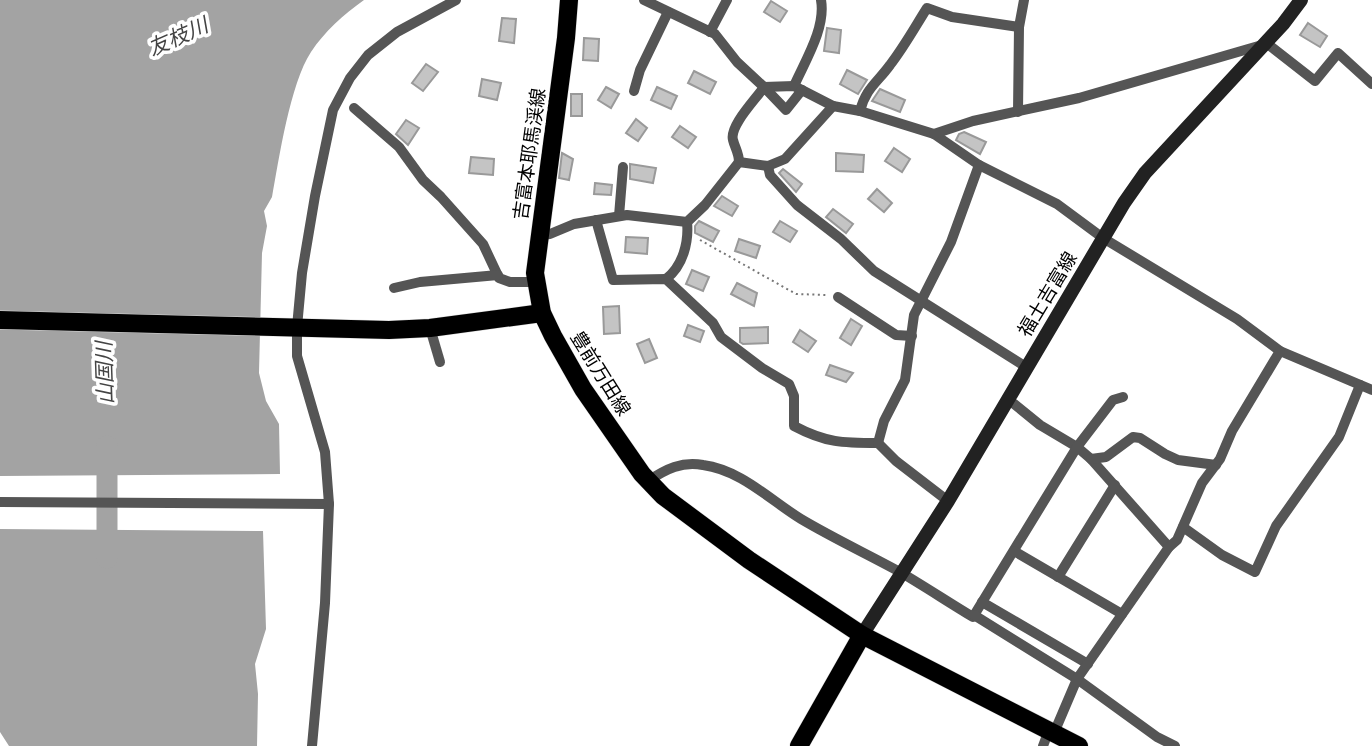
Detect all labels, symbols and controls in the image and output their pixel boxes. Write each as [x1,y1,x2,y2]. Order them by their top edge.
water label: 友枝川 [145,13,213,60]
street label: 吉富本耶馬渓線 [510,87,549,221]
street label: 福土吉富線 [1014,248,1081,340]
street label: 豊前万田線 [566,327,635,419]
water label: 山国川 [93,339,117,405]

